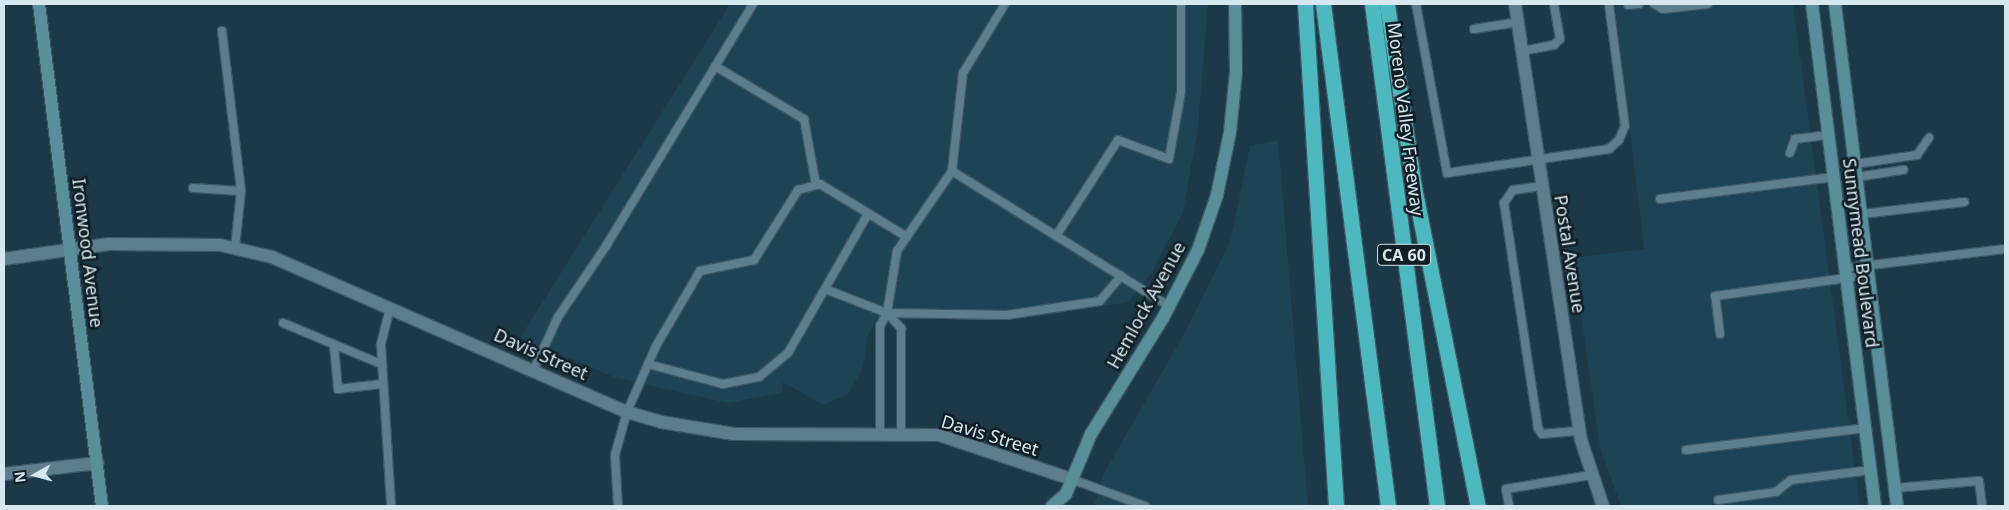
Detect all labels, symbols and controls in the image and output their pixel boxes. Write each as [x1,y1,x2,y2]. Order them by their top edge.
street label: Moreno Valley Freeway [1383,21,1429,217]
street label: Sunnymead Boulevard [1839,157,1883,349]
street label: Ironwood Avenue [68,177,108,329]
street label: Postal Avenue [1550,193,1590,315]
street label: Hemlock Avenue [1102,238,1190,372]
road number: CA 60 [1376,242,1432,268]
street label: Davis Street [491,324,591,384]
street label: Davis Street [939,410,1041,460]
north arrow [10,450,60,500]
text: N [9,470,30,484]

